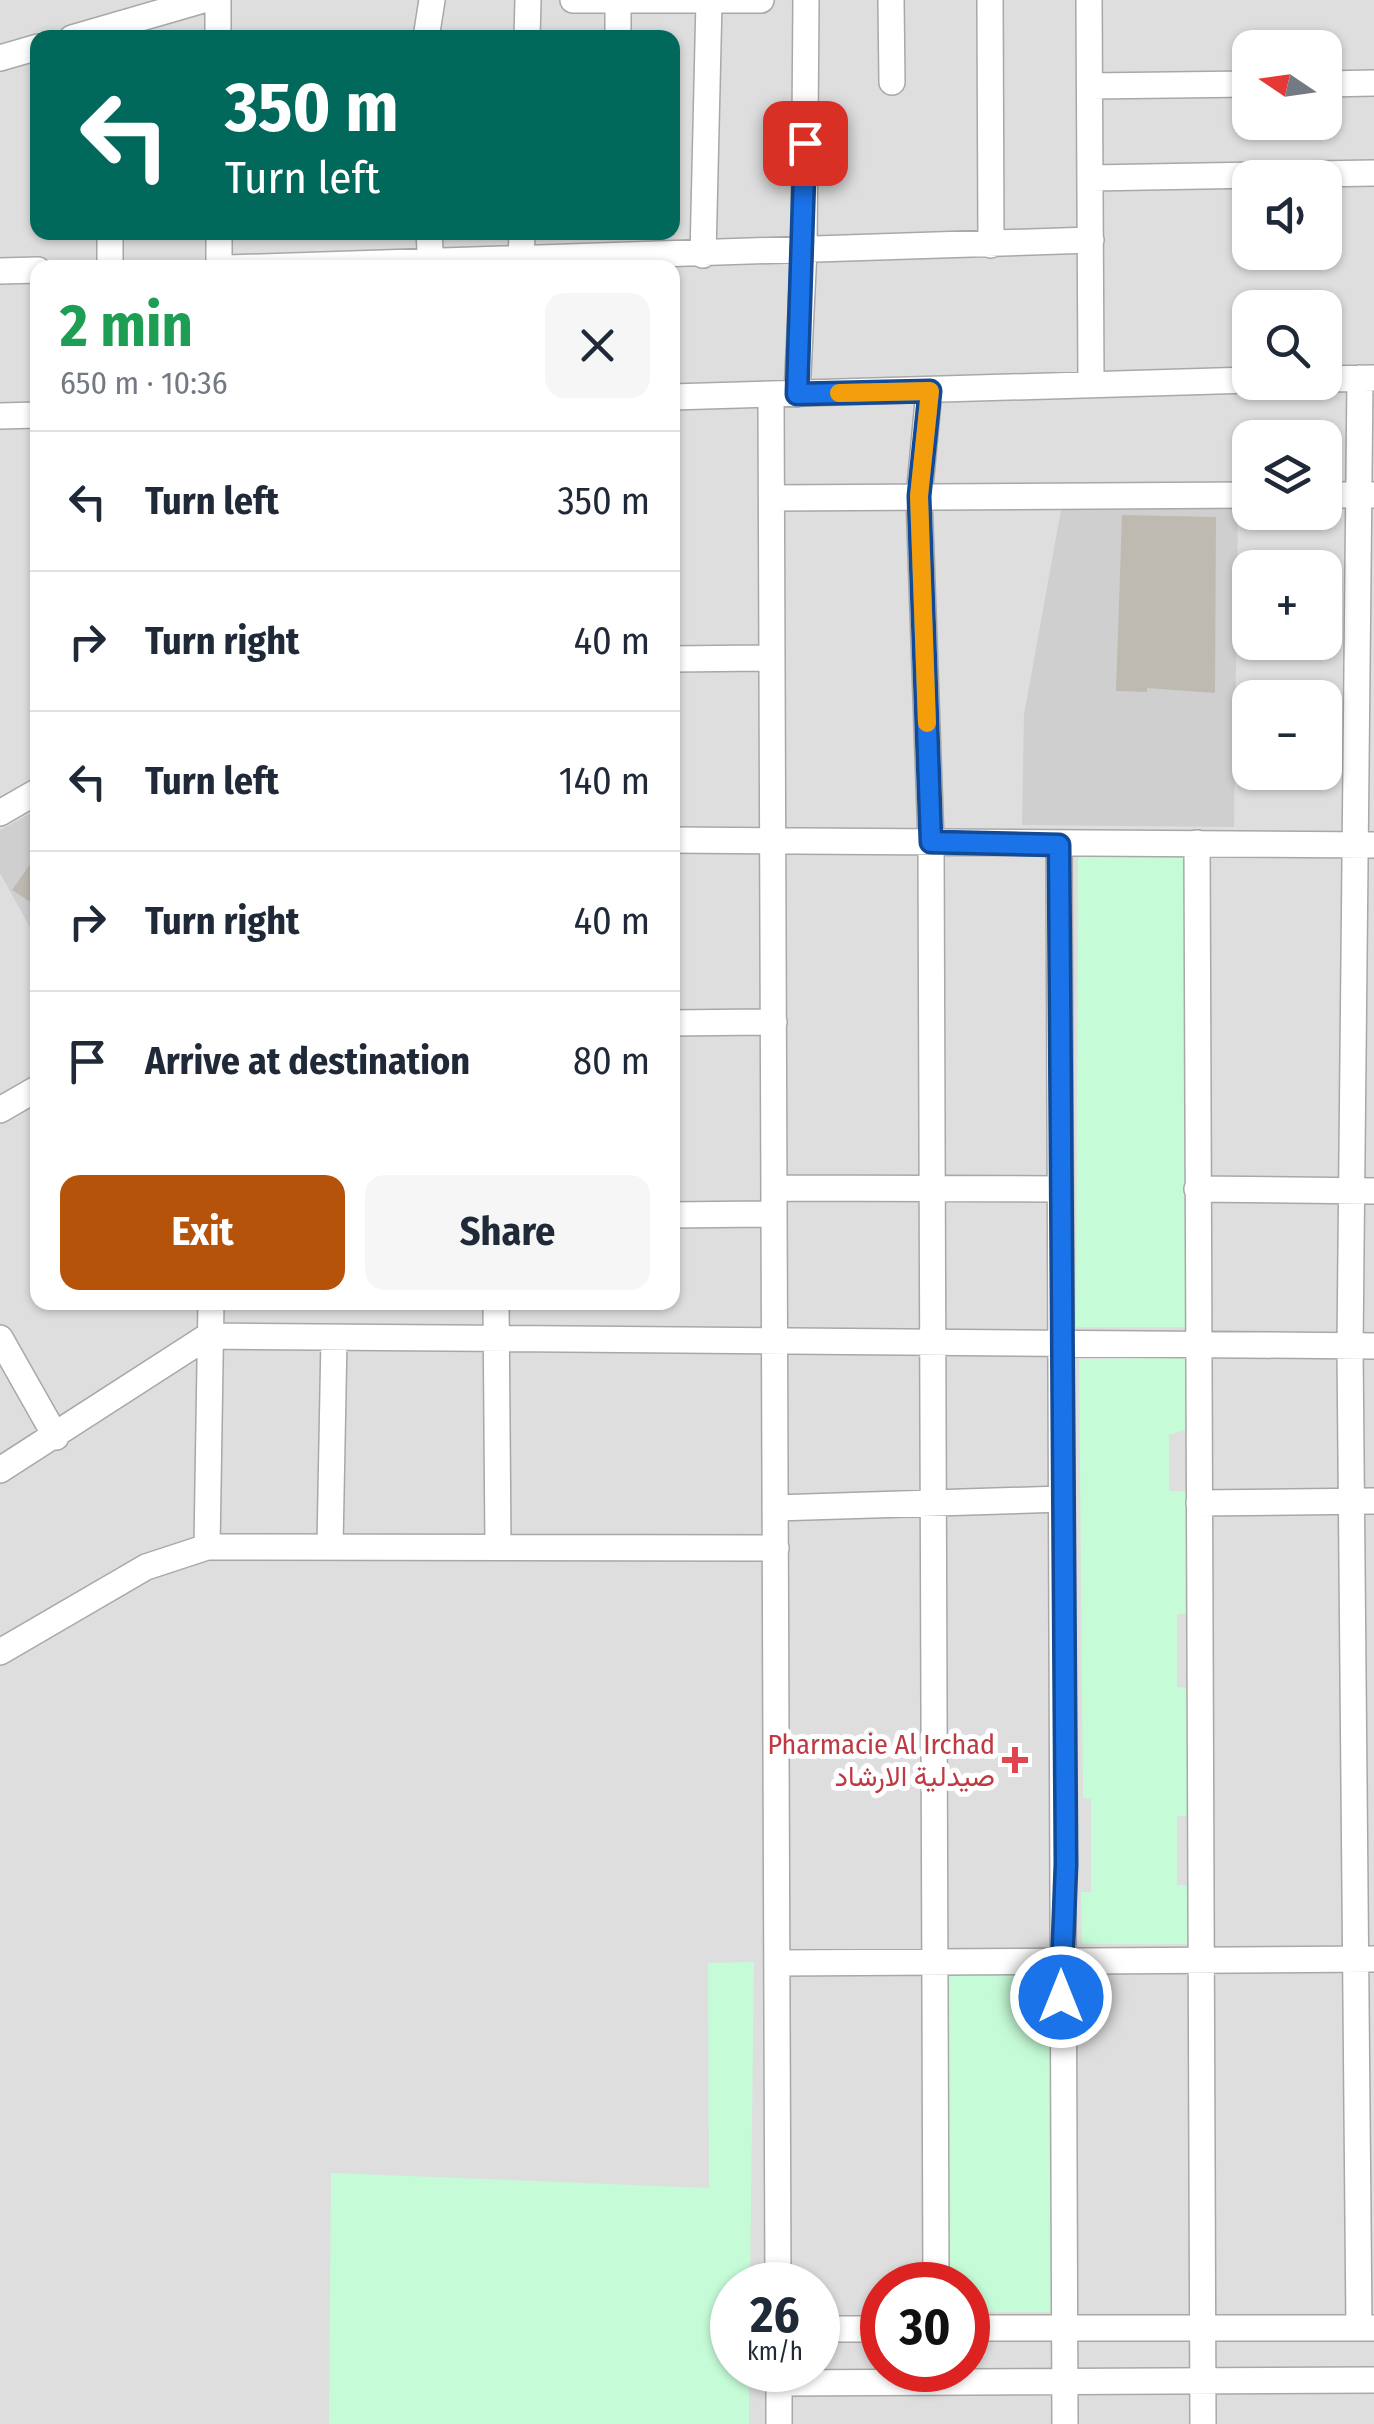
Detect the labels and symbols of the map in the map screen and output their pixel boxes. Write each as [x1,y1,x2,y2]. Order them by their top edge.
north arrow [1232,30,1342,140]
pin [763,101,848,186]
place label: Pharmacie Al Irchad صيدلية الارشاد [767,1728,995,1794]
marker: Pharmacie Al Irchad صيدلية الارشاد [1004,1749,1026,1771]
position arrow [1009,1945,1113,2049]
speed limit sign: 30 [860,2262,990,2392]

